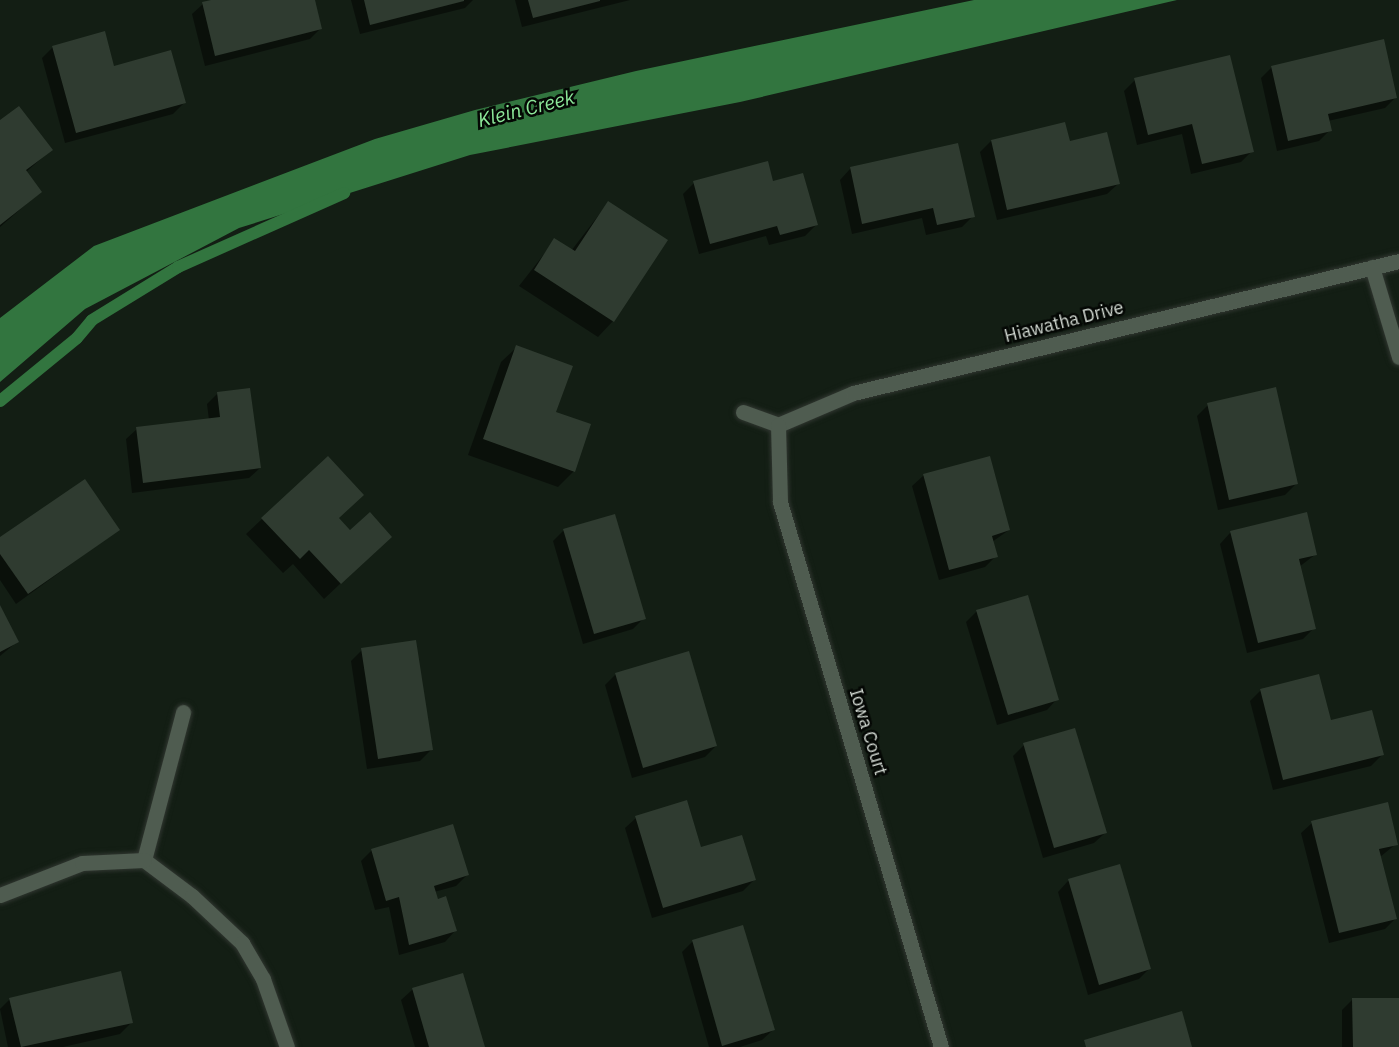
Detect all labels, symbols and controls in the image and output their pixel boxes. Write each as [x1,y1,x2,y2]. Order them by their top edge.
water label: Klein Creek [475,84,577,132]
street label: Hiawatha Drive [1002,297,1126,347]
street label: Iowa Court [845,686,891,778]

